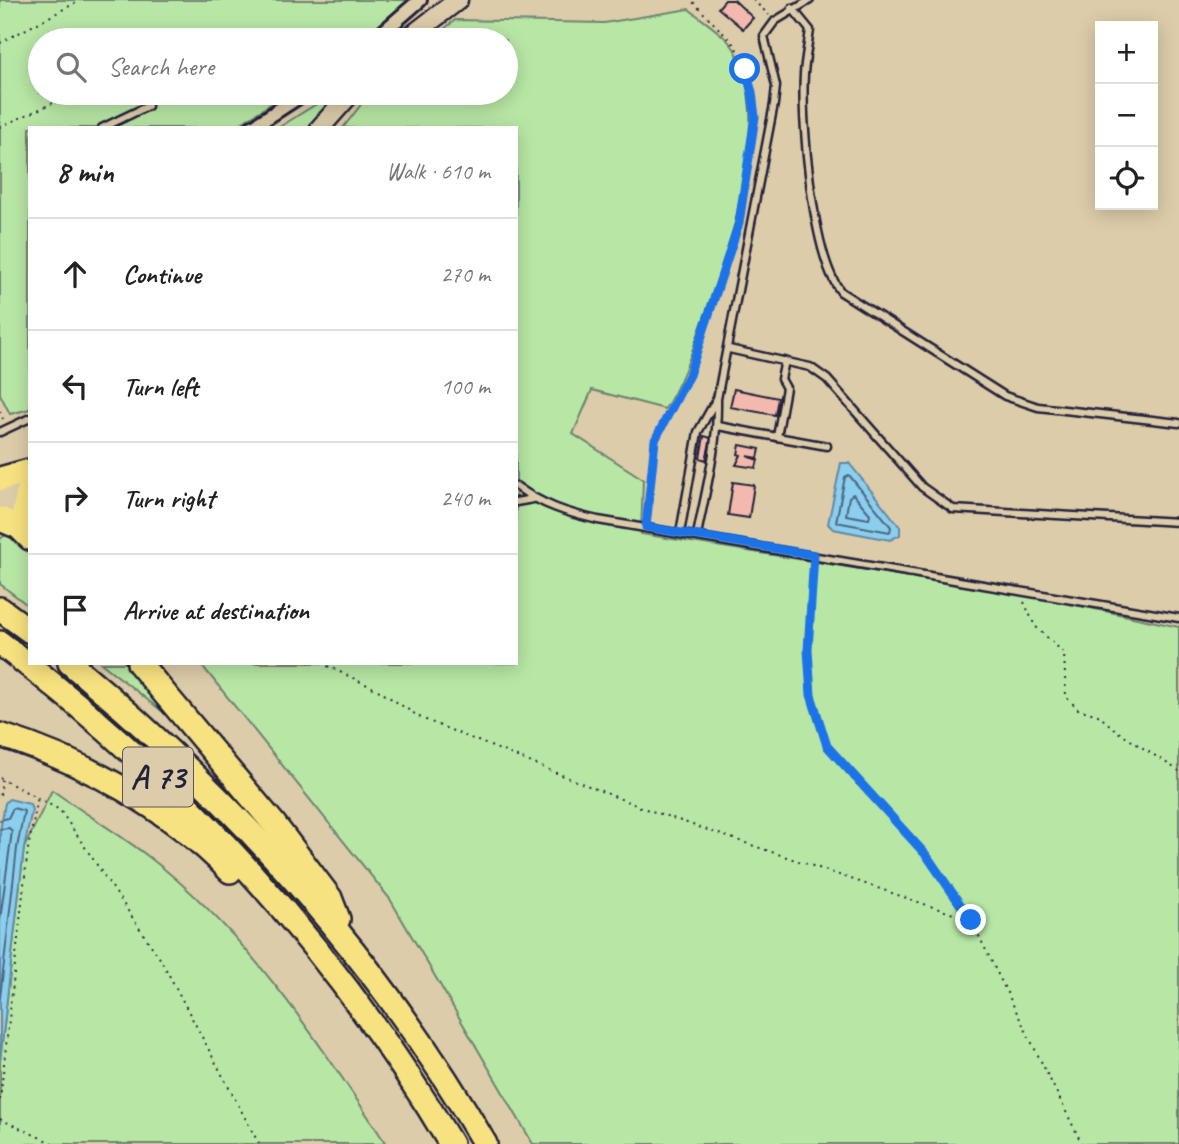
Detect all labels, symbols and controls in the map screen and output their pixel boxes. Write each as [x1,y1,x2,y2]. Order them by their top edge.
map controls [1095,21,1158,210]
button: + [1095,21,1158,84]
search box [28,28,518,105]
icon: search [52,48,90,86]
text: Search here [108,50,214,83]
route start [729,53,760,84]
button: − [1095,84,1158,147]
button: locate [1095,147,1158,210]
text: 8 min [56,153,113,191]
text: Walk · 610 m [386,157,490,186]
icon: ahead [56,255,94,293]
text: Continue [123,258,201,291]
text: 270 m [441,260,490,289]
icon: left [56,367,94,405]
text: Turn left [123,370,198,403]
text: 100 m [441,372,490,401]
icon: right [56,479,94,517]
text: Turn right [123,482,214,515]
text: 240 m [441,484,490,513]
icon: arrive [56,591,94,629]
text: Arrive at destination [123,594,309,627]
road number: A 73 [123,748,193,806]
route end [955,904,986,935]

